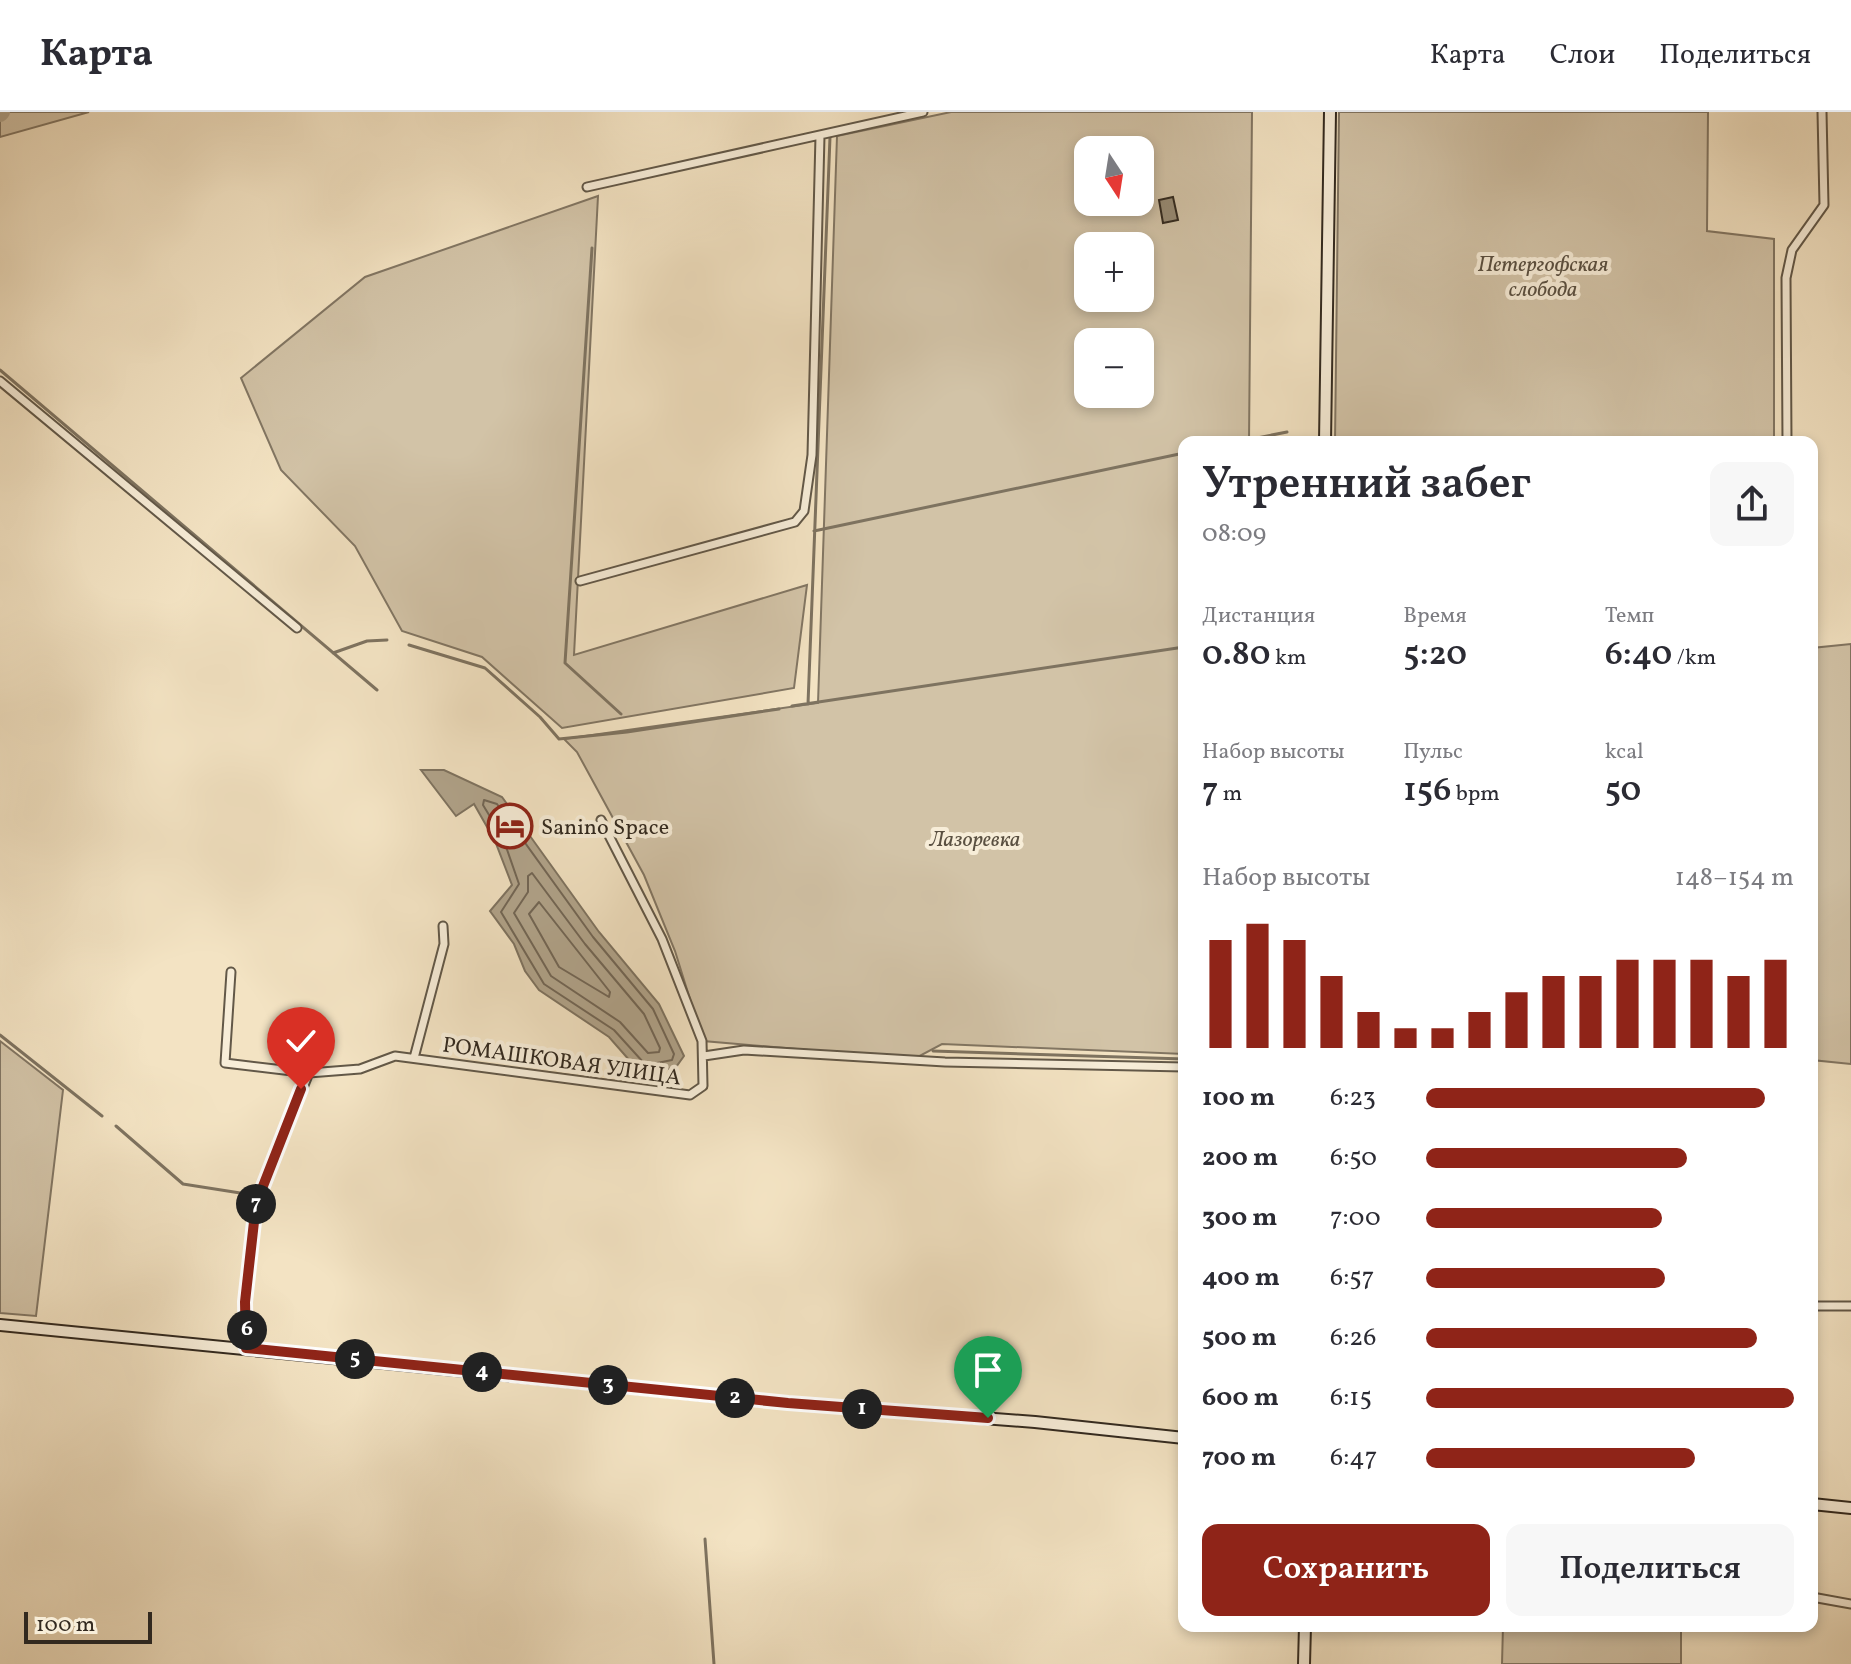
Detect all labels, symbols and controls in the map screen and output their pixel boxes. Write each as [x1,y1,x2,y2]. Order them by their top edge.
text: Карта [40,29,153,82]
text: Карта [1430,36,1506,75]
text: Слои [1550,36,1615,75]
text: Поделиться [1659,36,1811,75]
north arrow [1074,136,1154,216]
map controls [1074,136,1154,408]
button: + [1074,232,1154,312]
park label: Петергофская слобода [1478,250,1608,306]
button: − [1074,328,1154,408]
text: Утренний забег [1202,455,1531,516]
button: share [1710,462,1794,546]
text: 08:09 [1202,516,1266,552]
text: Дистанция [1202,601,1315,632]
text: Время [1403,601,1467,632]
text: Темп [1605,601,1654,632]
text: 0.80 [1202,632,1271,679]
text: 5:20 [1403,632,1467,679]
text: 6:40 [1605,632,1672,679]
text: km [1271,643,1306,674]
text: /km [1672,643,1716,674]
text: Набор высоты [1202,737,1345,768]
text: Пульс [1403,737,1463,768]
text: kcal [1605,737,1644,768]
text: 7 [1202,768,1218,815]
text: 156 [1403,768,1451,815]
text: 50 [1605,768,1641,815]
text: m [1218,779,1242,810]
text: bpm [1451,779,1500,810]
hotel icon: Sanino Space [486,802,534,850]
place label: Sanino Space [541,813,669,844]
park label: Лазоревка [929,825,1020,856]
text: Набор высоты [1202,860,1370,896]
text: 148–154 m [1675,860,1794,896]
pin [267,1007,335,1089]
icon: check [279,1019,323,1063]
street label: РОМАШКОВАЯ УЛИЦА [440,1030,683,1095]
text: 100 m [1202,1080,1275,1116]
text: 6:23 [1330,1080,1376,1116]
text: 200 m [1202,1140,1278,1176]
text: 6:50 [1330,1140,1377,1176]
pin: 7 [236,1184,276,1224]
text: 7 [251,1188,261,1219]
text: 300 m [1202,1200,1278,1236]
text: 7:00 [1330,1200,1381,1236]
text: 400 m [1202,1260,1280,1296]
text: 6:57 [1330,1260,1374,1296]
pin: 6 [227,1310,267,1350]
text: 6 [241,1314,253,1345]
text: 500 m [1202,1320,1277,1356]
text: 6:26 [1330,1320,1376,1356]
pin [954,1336,1022,1418]
pin: 5 [335,1339,375,1379]
text: 5 [350,1343,360,1374]
icon: arrive [966,1348,1010,1392]
pin: 4 [462,1352,502,1392]
text: 4 [475,1356,489,1387]
pin: 3 [588,1365,628,1405]
text: 3 [602,1369,614,1400]
pin: 2 [715,1378,755,1418]
text: 600 m [1202,1380,1279,1416]
text: 6:15 [1330,1380,1372,1416]
text: 2 [729,1382,741,1413]
pin: 1 [842,1389,882,1429]
text: 1 [858,1393,866,1424]
text: 700 m [1202,1440,1276,1476]
text: 6:47 [1330,1440,1377,1476]
button: Сохранить [1202,1524,1490,1616]
button: Поделиться [1506,1524,1794,1616]
scale bar [24,1608,152,1644]
text: 100 m [36,1610,95,1641]

